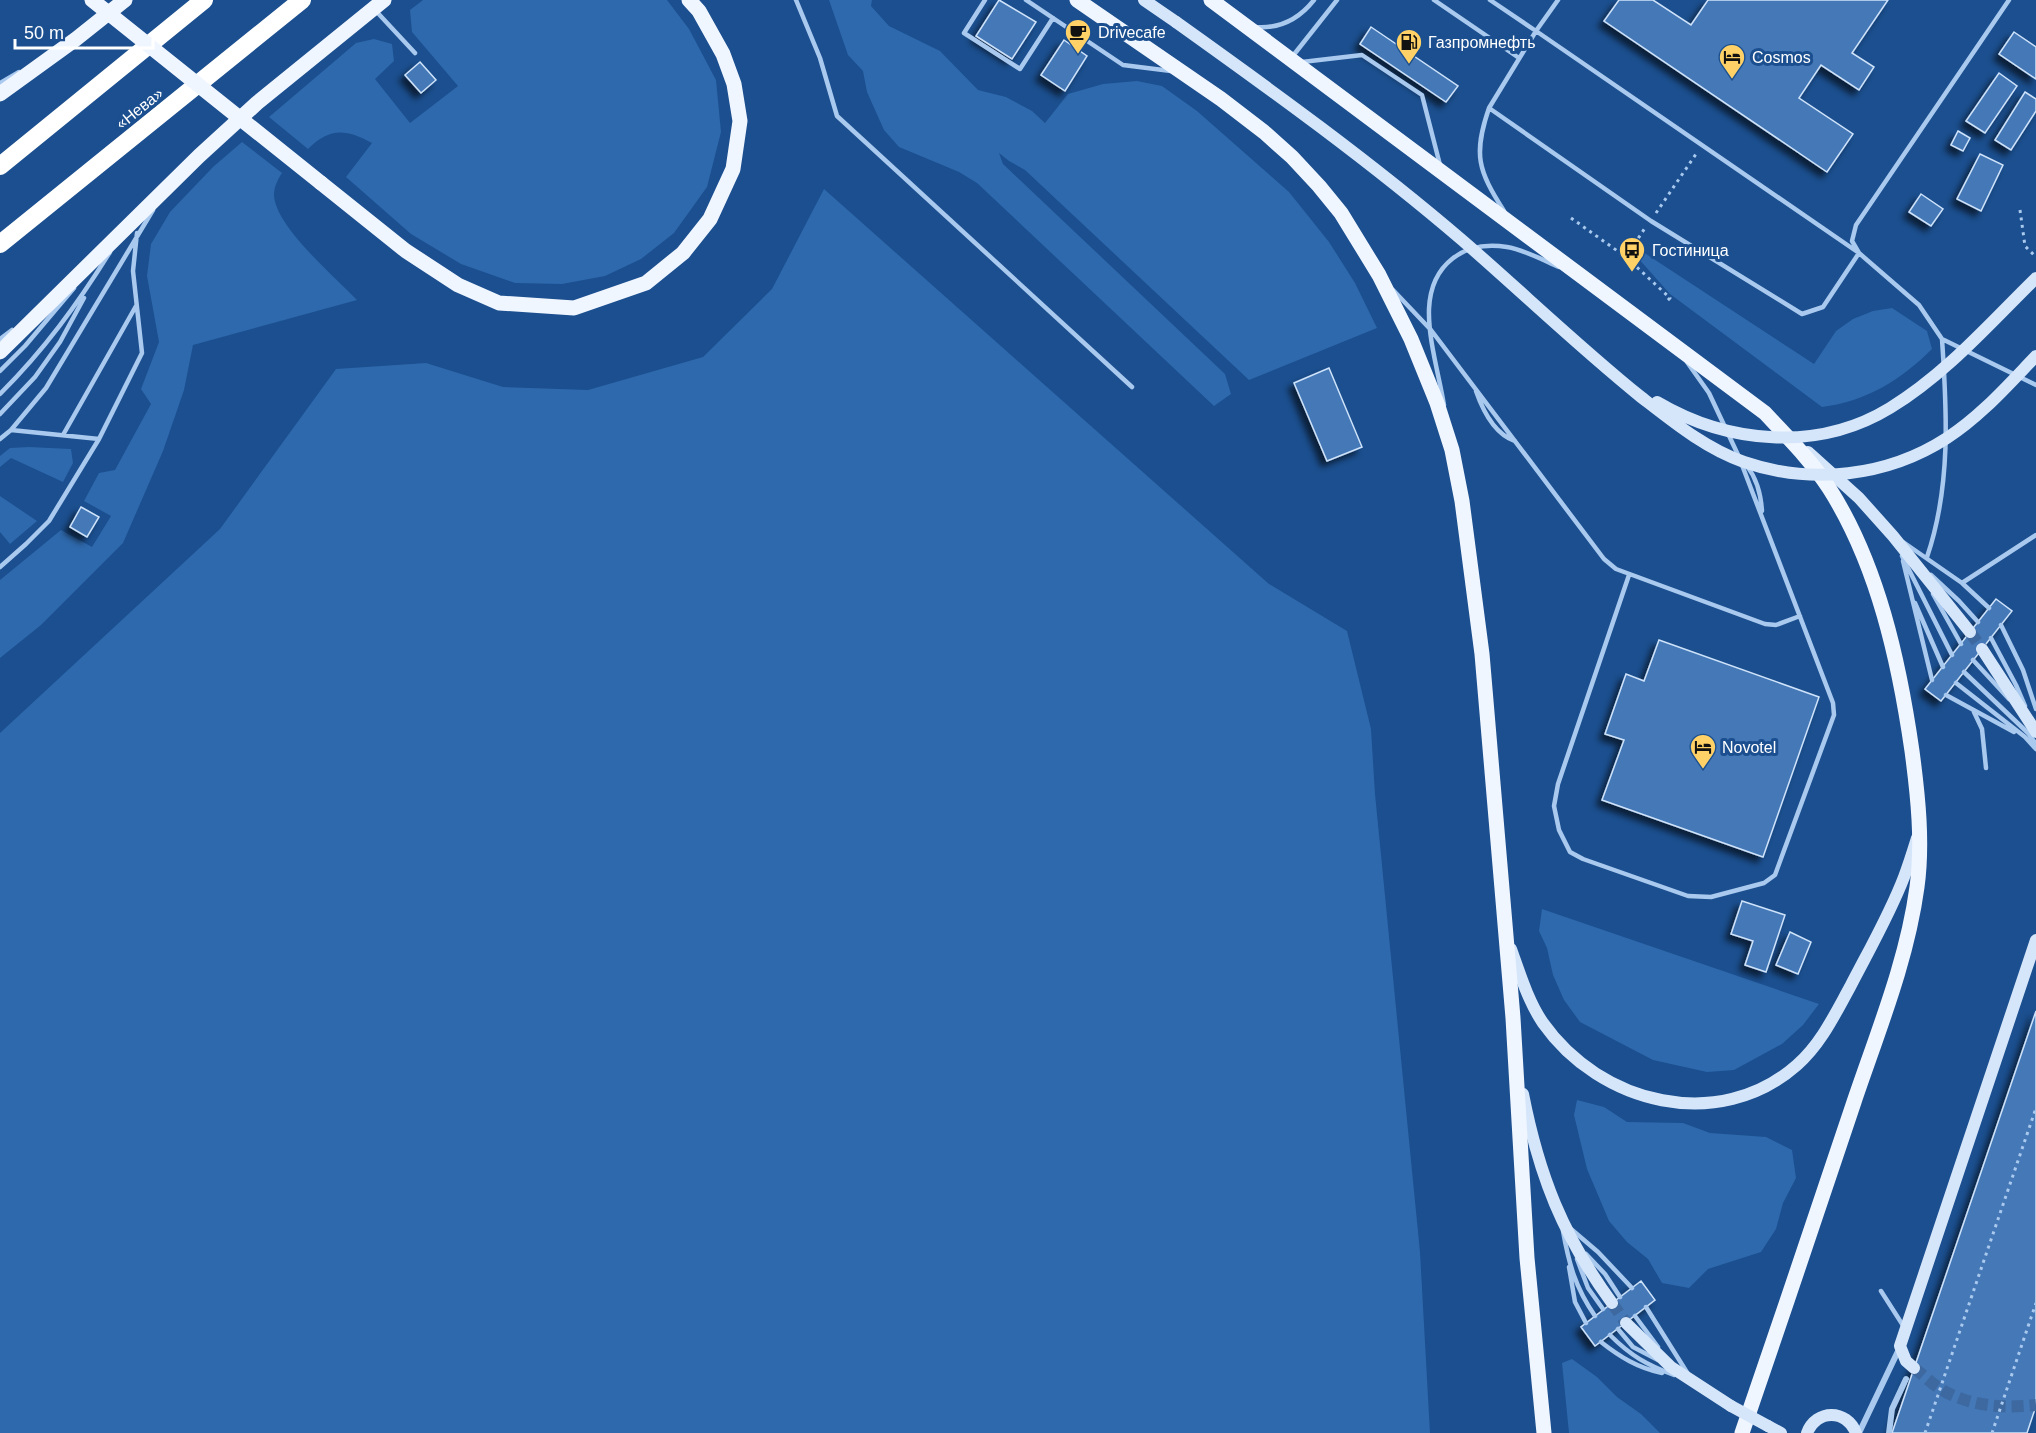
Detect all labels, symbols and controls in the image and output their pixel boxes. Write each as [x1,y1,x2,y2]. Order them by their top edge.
scale bar [15,12,153,50]
cafe icon: Drivecafe [1063,17,1093,55]
text: 50 m [24,23,64,43]
place label: Drivecafe [1098,24,1166,41]
fuel station icon: Газпромнефть [1394,27,1424,65]
place label: Газпромнефть [1428,34,1536,51]
hotel icon: Cosmos [1717,42,1747,80]
place label: Cosmos [1752,49,1811,66]
street label: «Нева» [112,84,166,132]
bus stop icon: Гостиница [1617,235,1647,273]
place label: Гостиница [1652,242,1729,259]
hotel icon: Novotel [1688,732,1718,770]
place label: Novotel [1722,739,1776,756]

